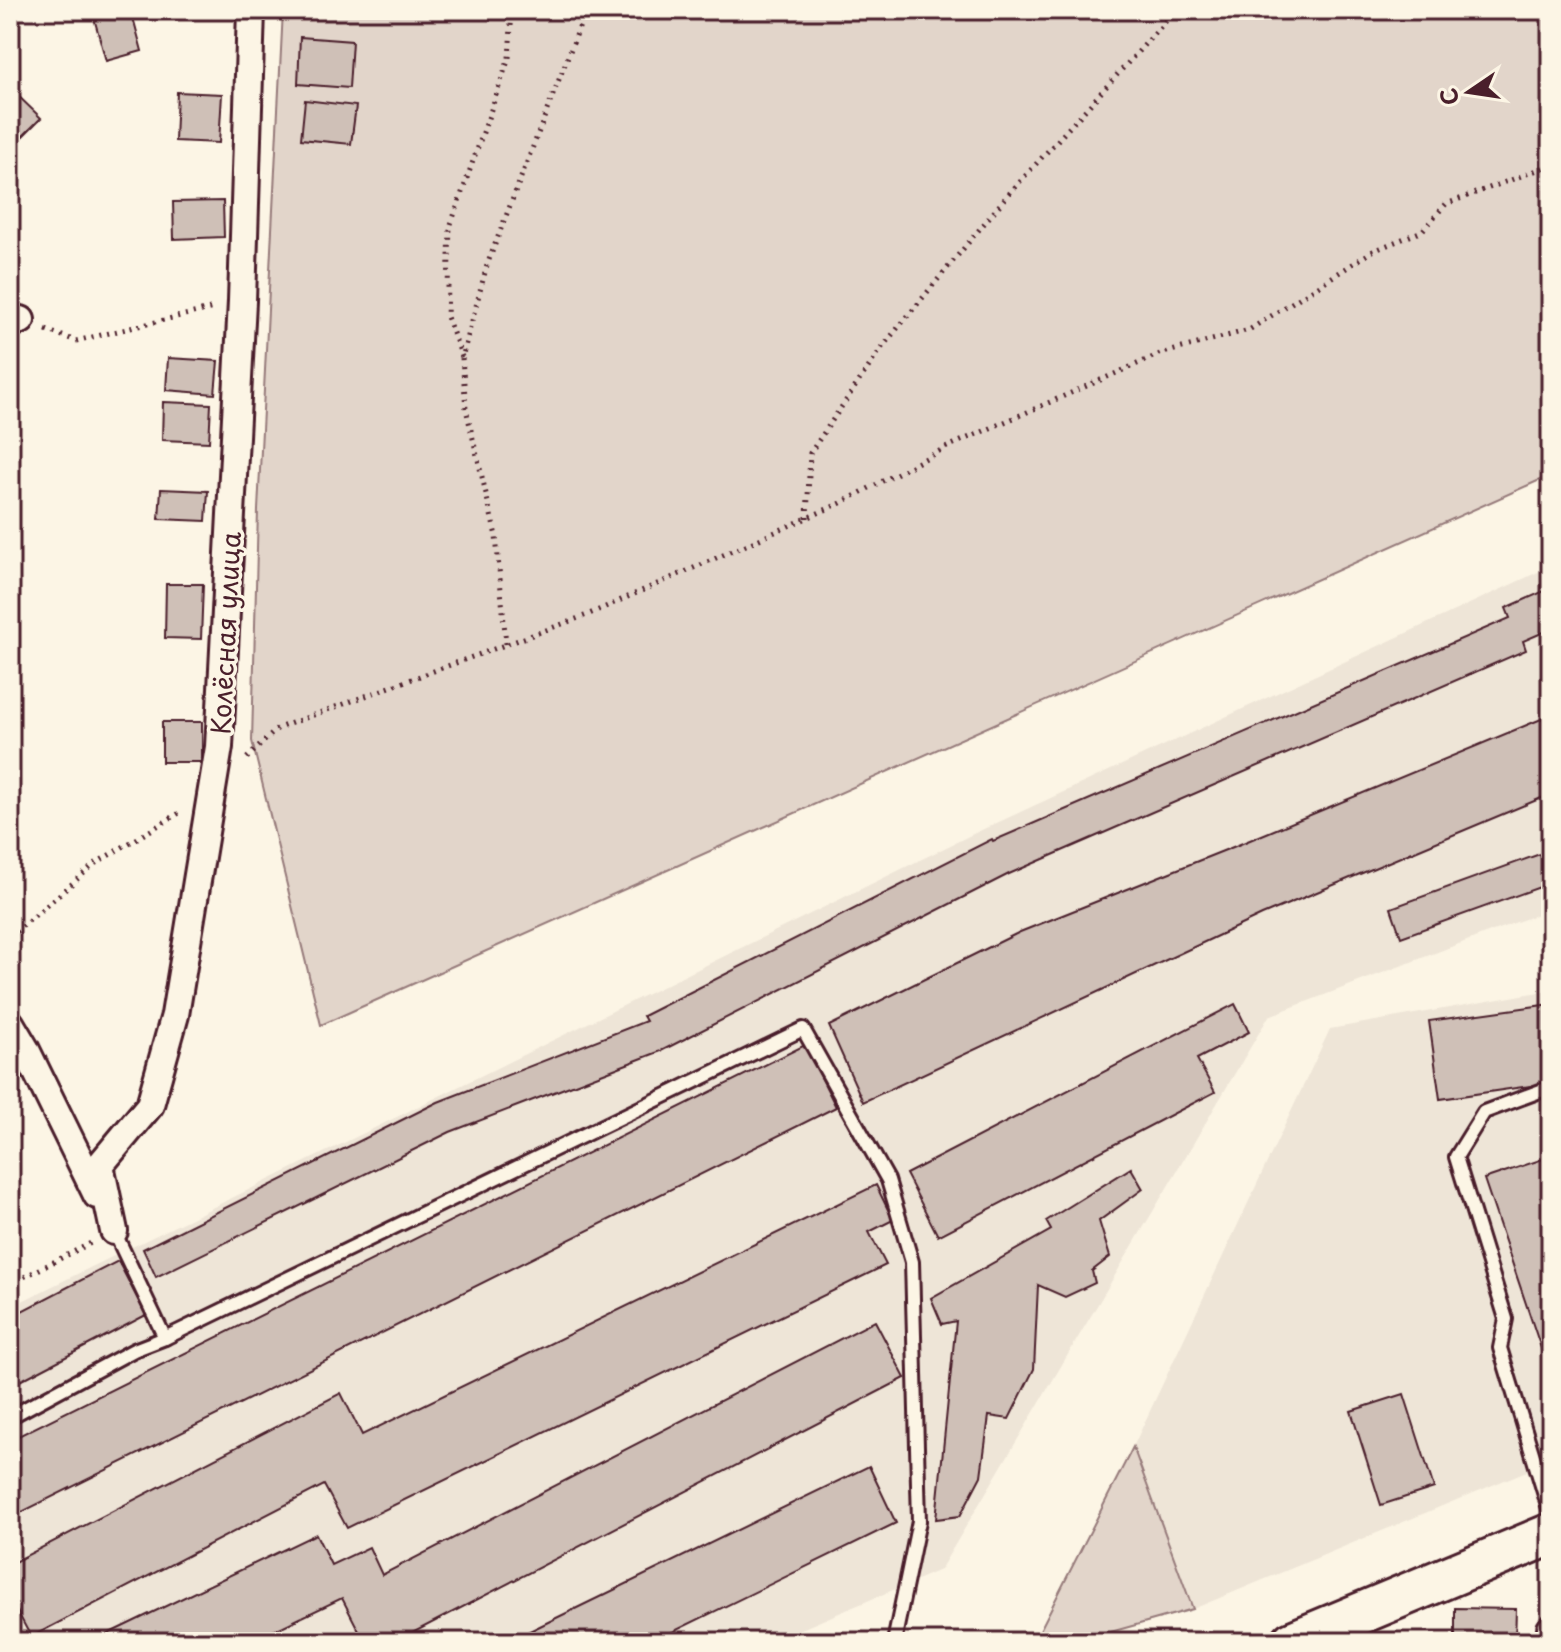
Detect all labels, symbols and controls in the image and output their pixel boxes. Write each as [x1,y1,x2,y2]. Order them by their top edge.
north arrow [1429,52,1509,132]
text: С [1430,85,1466,109]
street label: Колёсная улица [200,530,250,735]

